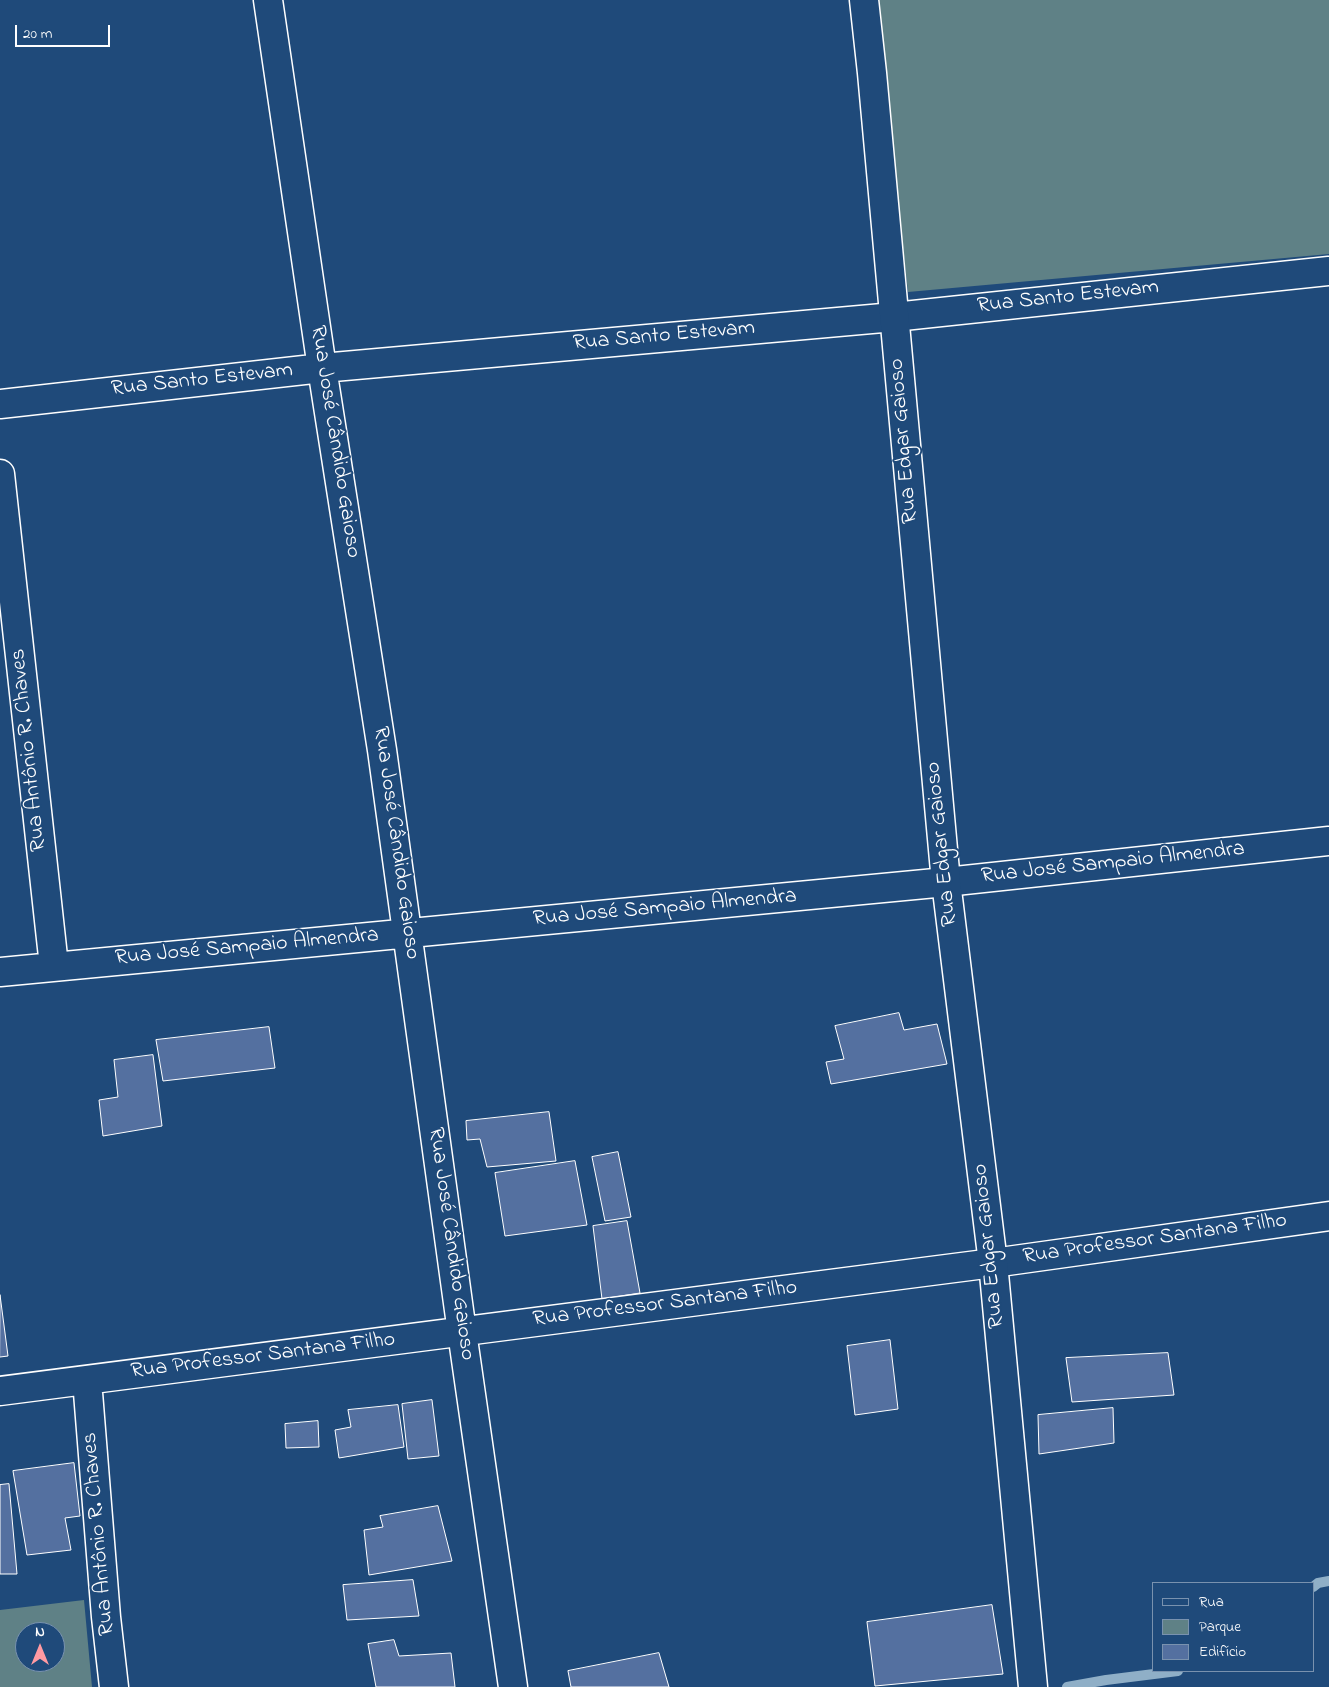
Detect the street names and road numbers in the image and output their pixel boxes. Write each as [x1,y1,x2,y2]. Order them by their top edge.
street label: Rua Santo Estevam [976,275,1160,321]
street label: Rua Santo Estevam [572,316,756,358]
street label: Rua José Cândido Gaioso [303,324,365,560]
street label: Rua Edgar Gaioso [885,357,925,525]
street label: Rua Santo Estevam [110,358,294,404]
street label: Rua Antônio R. Chaves [6,647,54,853]
street label: Rua José Cândido Gaioso [366,725,424,961]
street label: Rua Edgar Gaioso [921,760,965,928]
street label: Rua José Sampaio Almendra [980,837,1246,891]
street label: Rua José Sampaio Almendra [532,884,798,934]
street label: Rua José Sampaio Almendra [114,923,380,973]
street label: Rua José Cândido Gaioso [421,1126,479,1362]
street label: Rua Edgar Gaioso [968,1162,1012,1330]
street label: Rua Professor Santana Filho [1021,1208,1289,1272]
street label: Rua Professor Santana Filho [531,1276,799,1334]
street label: Rua Professor Santana Filho [129,1328,397,1386]
street label: Rua Antônio R. Chaves [78,1431,122,1637]

